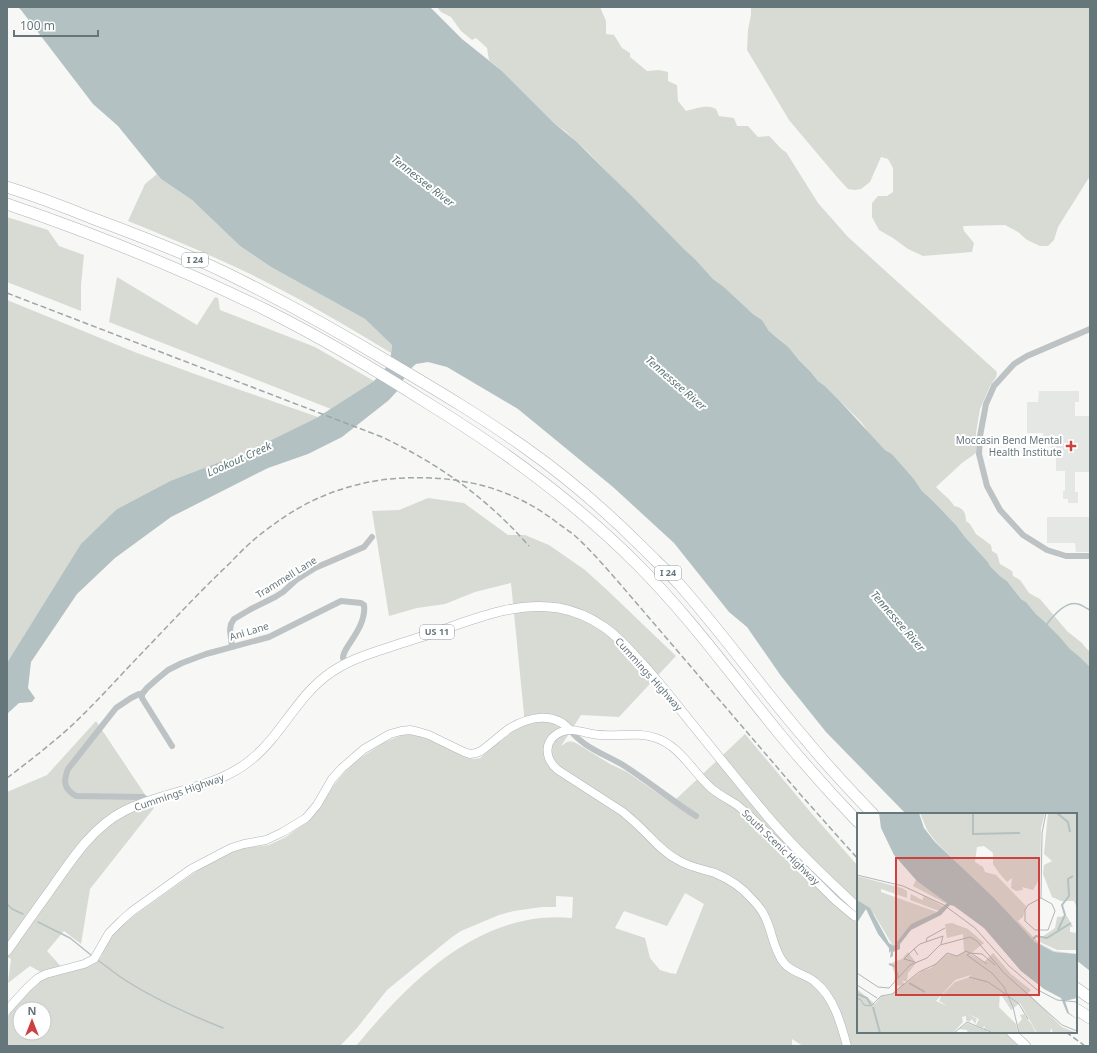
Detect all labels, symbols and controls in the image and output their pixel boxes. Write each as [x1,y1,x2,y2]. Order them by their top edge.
scale bar [14,12,98,38]
text: 100 m [20,17,55,34]
water label: Tennessee River [389,151,458,210]
road number: I 24 [182,253,208,267]
water label: Tennessee River [643,352,710,414]
place label: Moccasin Bend Mental Health Institute [956,433,1062,459]
water label: Lookout Creek [204,437,274,479]
marker: Moccasin Bend Mental Health Institute [1065,440,1077,452]
street label: Trammell Lane [253,552,319,601]
road number: I 24 [655,566,681,580]
water label: Tennessee River [868,587,929,655]
street label: Ani Lane [228,618,271,644]
road number: US 11 [420,625,454,639]
street label: Cummings Highway [612,634,686,714]
street label: Cummings Highway [132,770,227,814]
street label: South Scenic Highway [739,806,824,888]
inset map [857,813,1077,1033]
north arrow [12,1001,52,1041]
text: N [28,1003,36,1018]

